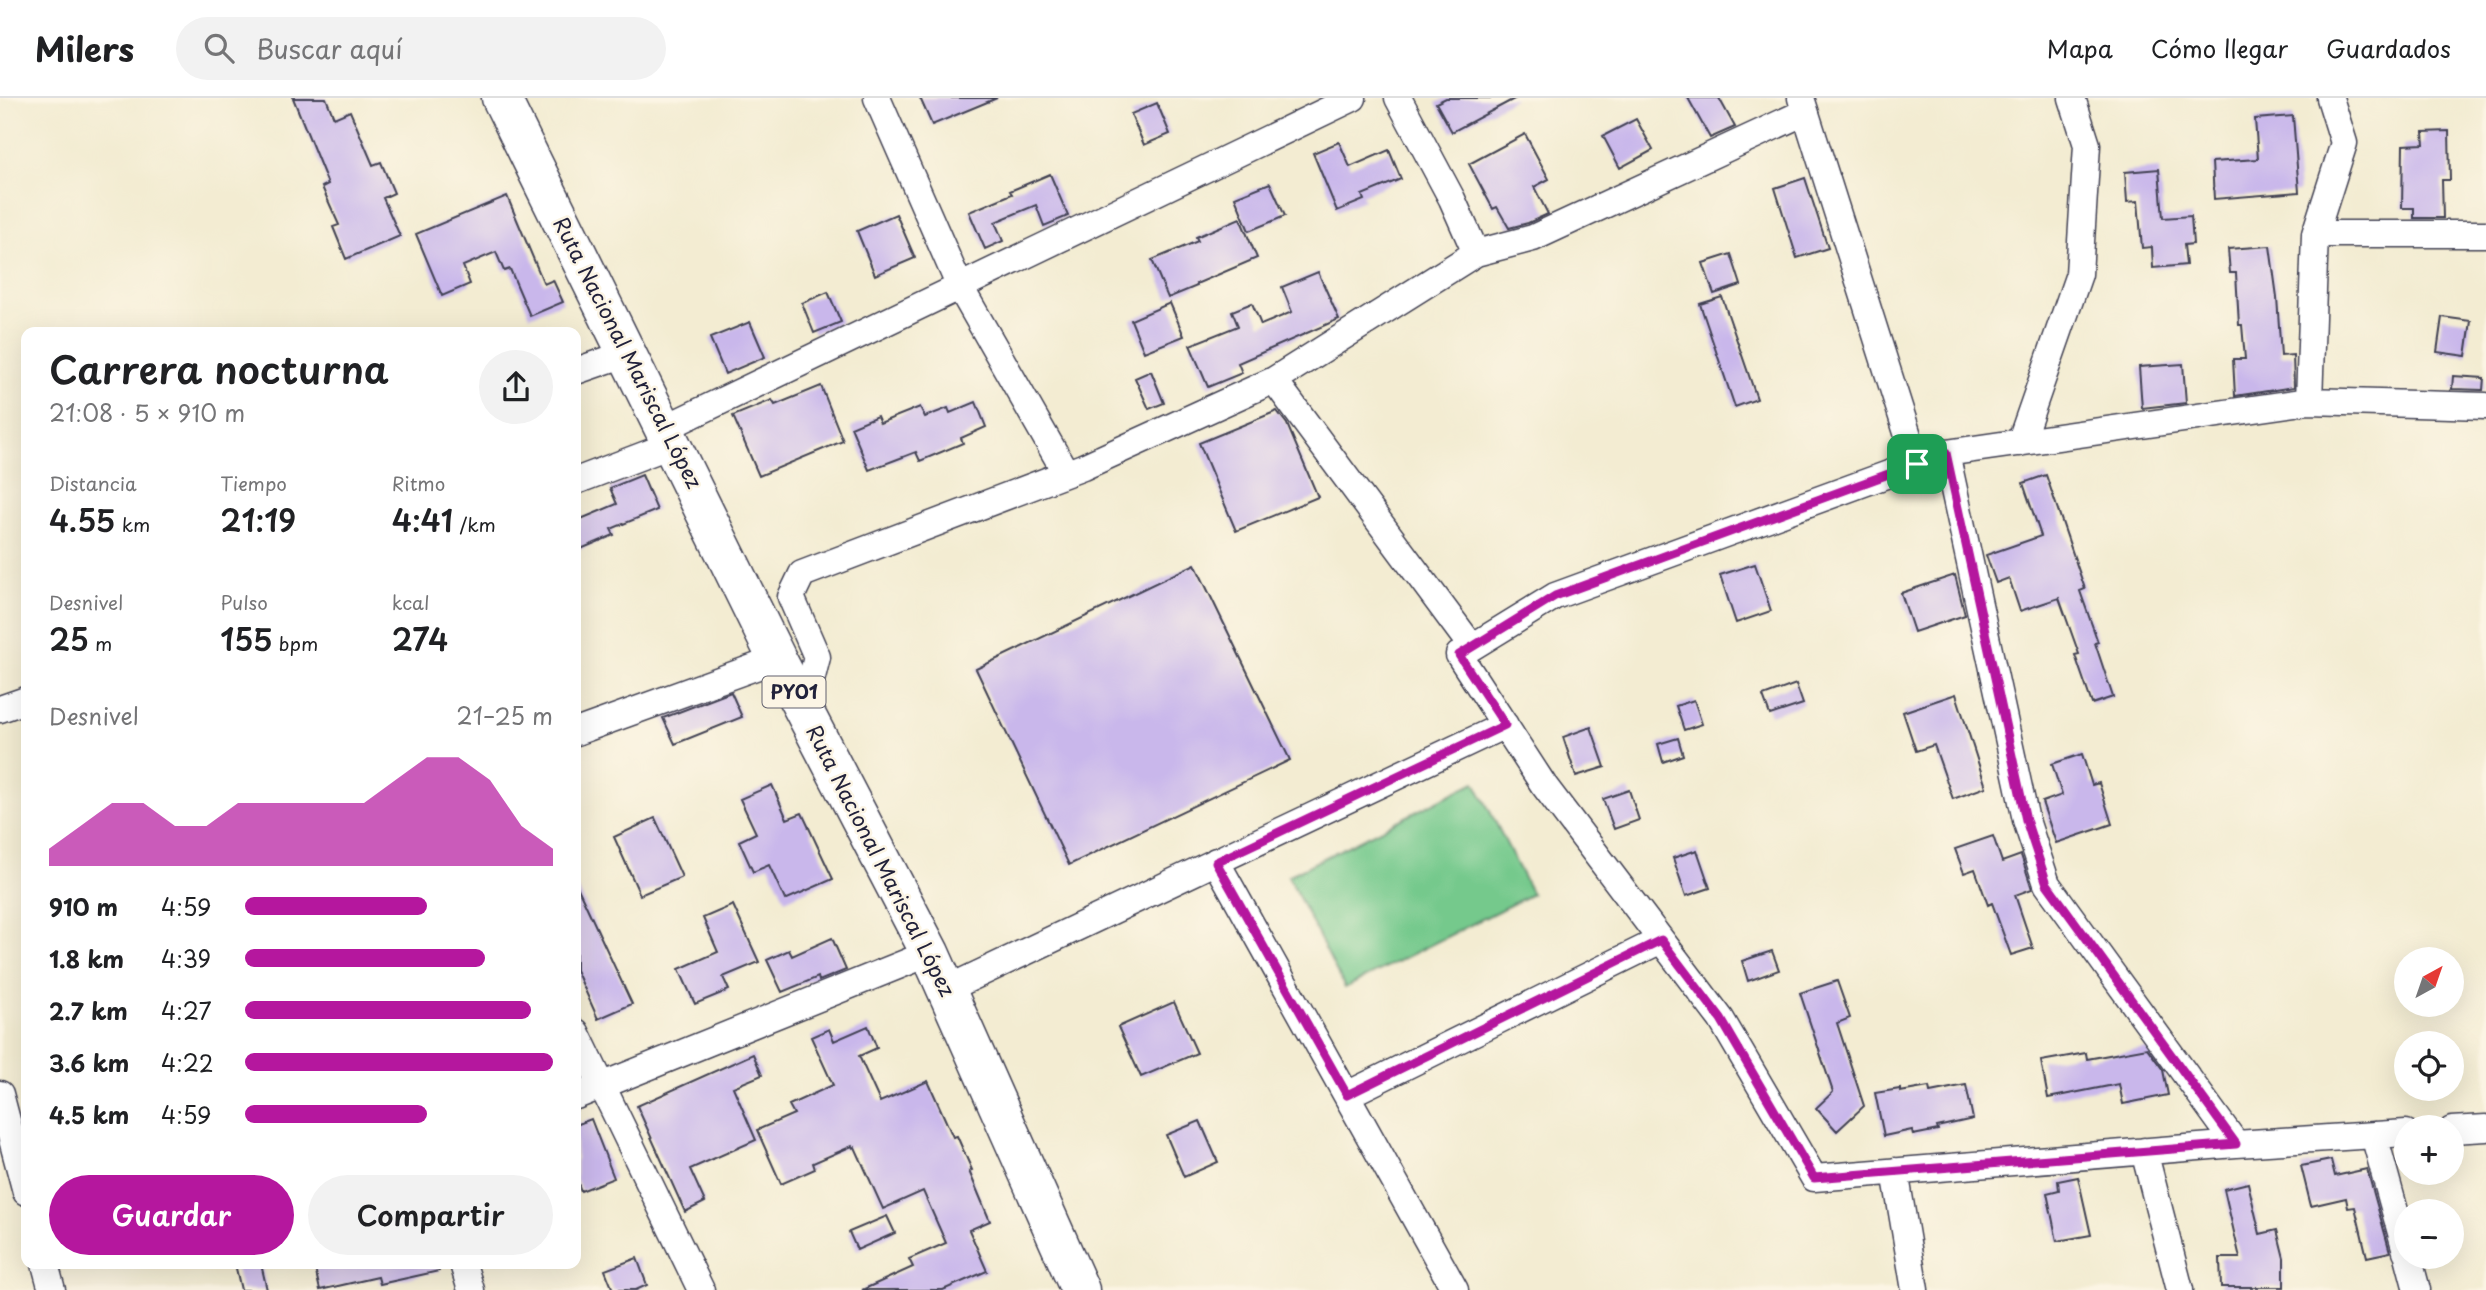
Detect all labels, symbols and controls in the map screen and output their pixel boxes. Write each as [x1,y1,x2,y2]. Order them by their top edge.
search box [176,17,666,80]
text: Milers [35,23,134,73]
icon: search [200,29,238,67]
text: Buscar aquí [256,29,403,68]
text: Mapa [2047,30,2113,66]
text: Cómo llegar [2151,30,2288,66]
text: Guardados [2326,30,2451,66]
street label: Ruta Nacional Mariscal López [546,211,711,494]
text: Carrera nocturna [49,340,389,397]
button: share [479,350,553,424]
text: 21:08 · 5 × 910 m [49,395,245,430]
pin [1887,434,1947,494]
icon: arrive [1898,445,1936,483]
text: Distancia [49,469,137,497]
text: Tiempo [220,469,287,497]
text: Ritmo [392,469,445,497]
text: 4.55 [49,497,115,542]
text: 21:19 [220,497,296,542]
text: 4:41 [392,497,453,542]
text: km [115,510,150,538]
text: /km [453,510,496,538]
text: Desnivel [49,588,123,616]
text: Pulso [220,588,268,616]
text: kcal [392,588,430,616]
text: 25 [49,616,89,661]
text: 155 [220,616,273,661]
text: 274 [392,616,448,661]
text: m [89,629,112,657]
text: bpm [273,629,318,657]
road number: PY01 [762,677,826,708]
text: Desnivel [49,698,139,733]
text: 21–25 m [456,698,553,733]
street label: Ruta Nacional Mariscal López [799,719,964,1002]
text: 910 m [49,889,118,924]
text: 4:59 [161,889,211,924]
text: 1.8 km [49,941,124,976]
text: 4:39 [161,941,211,976]
north arrow [2394,947,2464,1017]
map controls [2394,947,2464,1269]
text: 2.7 km [49,993,128,1028]
text: 4:27 [161,993,212,1028]
button: locate [2394,1031,2464,1101]
text: 3.6 km [49,1045,129,1080]
text: 4:22 [161,1045,214,1080]
text: 4.5 km [49,1097,129,1132]
text: 4:59 [161,1097,211,1132]
button: + [2394,1115,2464,1185]
button: Guardar [49,1175,294,1255]
button: Compartir [308,1175,553,1255]
button: − [2394,1199,2464,1269]

